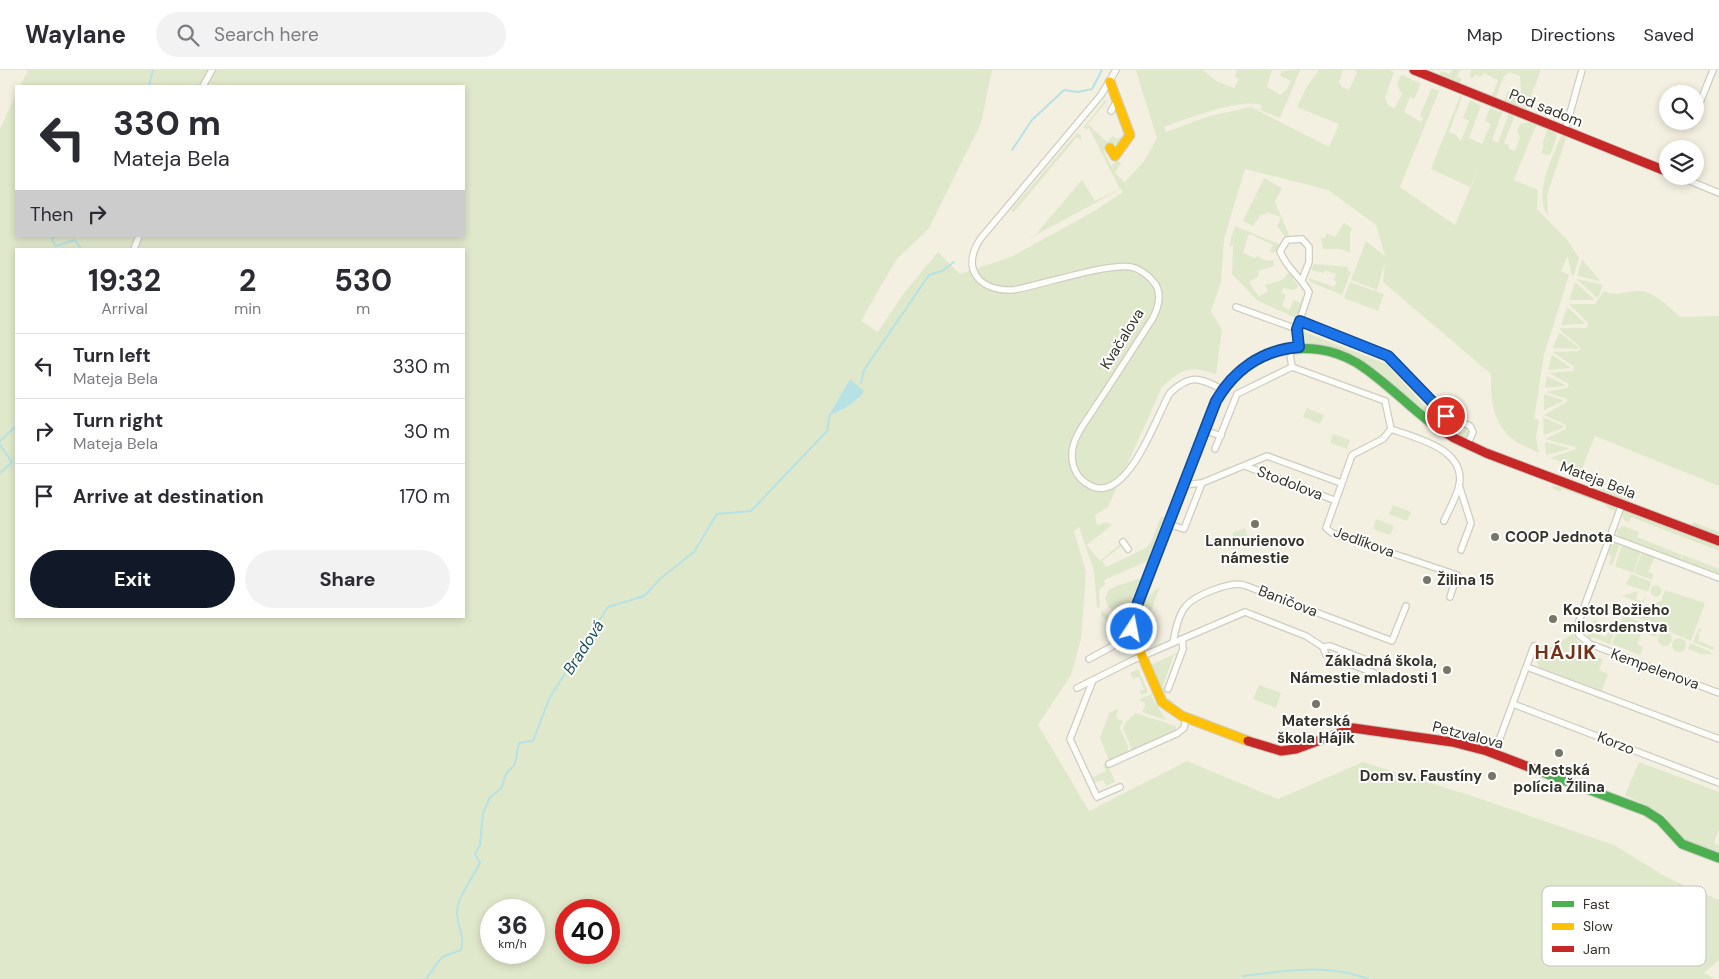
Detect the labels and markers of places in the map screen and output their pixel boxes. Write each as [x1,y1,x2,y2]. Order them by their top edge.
pin [1425,395,1467,437]
marker: Lannurienovo námestie [1249,518,1261,530]
place label: COOP Jednota [1505,527,1613,547]
place label: Lannurienovo námestie [1205,531,1305,568]
marker: COOP Jednota [1489,531,1501,543]
place label: Žilina 15 [1437,570,1494,590]
marker: Žilina 15 [1421,574,1433,586]
place label: Kostol Božieho milosrdenstva [1563,600,1670,637]
marker: Kostol Božieho milosrdenstva [1547,613,1559,625]
place label: Základná škola, Námestie mladosti 1 [1290,651,1437,688]
marker: Základná škola, Námestie mladosti 1 [1441,664,1453,676]
marker: Materská škola Hájik [1310,698,1322,710]
place label: Materská škola Hájik [1277,711,1355,748]
marker: Mestská polícia Žilina [1553,747,1565,759]
place label: Mestská polícia Žilina [1513,760,1605,797]
place label: Dom sv. Faustíny [1360,766,1482,786]
marker: Dom sv. Faustíny [1486,770,1498,782]

